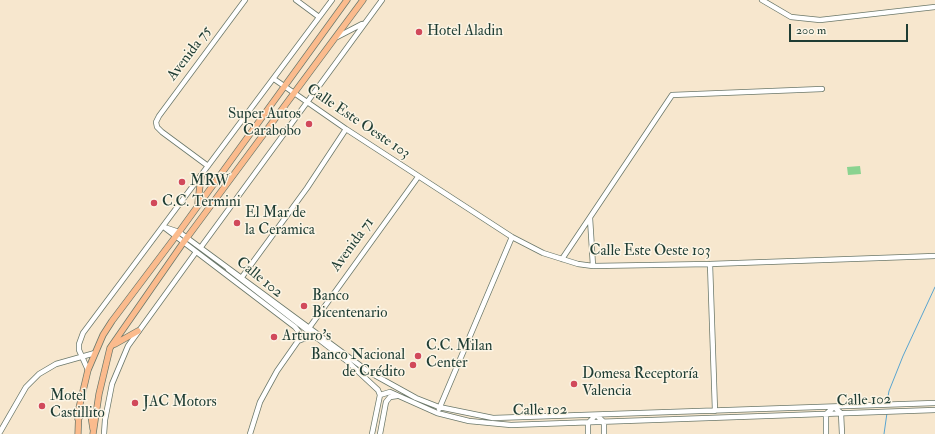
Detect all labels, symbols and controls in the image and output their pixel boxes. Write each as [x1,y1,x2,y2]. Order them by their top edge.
scale bar [791,16,910,42]
street label: Avenida 75 [164,23,216,85]
place label: Hotel Aladin [427,23,503,41]
text: 200 m [796,23,826,38]
marker: Hotel Aladin [414,27,424,37]
street label: Calle Este Oeste 103 [303,81,413,163]
place label: Super Autos Carabobo [228,106,301,141]
marker: Super Autos Carabobo [304,119,314,129]
place label: MRW [190,173,230,191]
marker: MRW [177,177,187,187]
place label: C.C. Termini [162,194,241,212]
marker: C.C. Termini [149,198,159,208]
place label: El Mar de la Ceramica [245,205,315,240]
street label: Avenida 71 [327,214,379,276]
marker: El Mar de la Ceramica [232,218,242,228]
street label: Calle Este Oeste 103 [589,243,711,261]
street label: Calle 102 [232,254,286,302]
place label: Banco Bicentenario [312,288,387,323]
marker: Banco Bicentenario [299,301,309,311]
place label: Arturo's [282,328,331,346]
marker: Arturo's [269,332,279,342]
place label: C.C. Milan Center [426,338,493,373]
place label: Banco Nacional de Crédito [311,347,405,382]
marker: C.C. Milan Center [413,351,423,361]
marker: Banco Nacional de Crédito [408,360,418,370]
place label: Domesa Receptoría Valencia [582,366,698,401]
marker: Domesa Receptoría Valencia [569,379,579,389]
place label: Motel Castillito [50,388,105,423]
street label: Calle 102 [836,391,892,411]
place label: JAC Motors [143,394,217,412]
marker: JAC Motors [130,398,140,408]
marker: Motel Castillito [37,401,47,411]
street label: Calle 102 [512,402,568,420]

